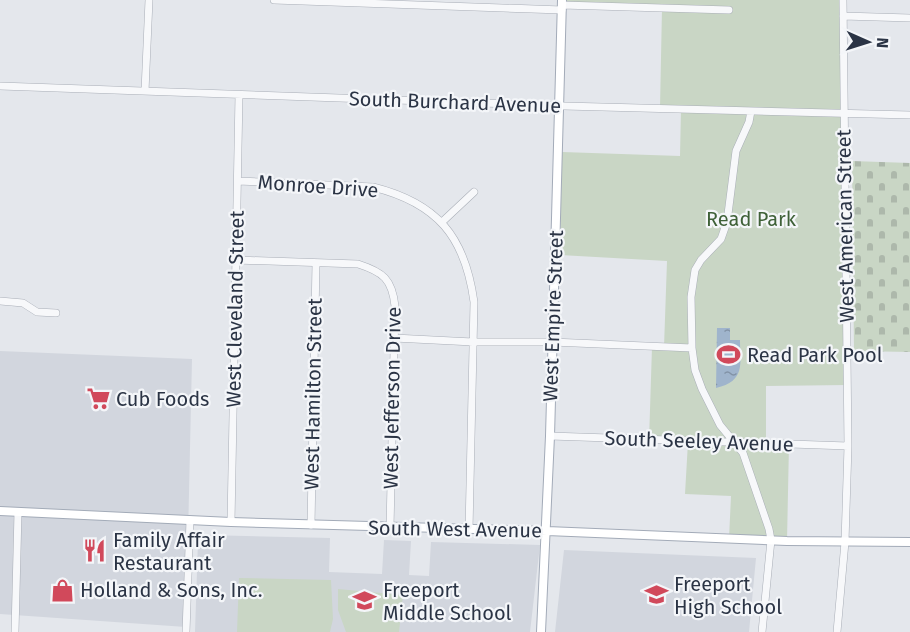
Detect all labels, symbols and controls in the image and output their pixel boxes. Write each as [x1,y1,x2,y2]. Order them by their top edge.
north arrow [838,12,898,72]
text: N [873,37,892,49]
street label: South Burchard Avenue [348,86,562,118]
street label: West American Street [831,128,859,323]
street label: Monroe Drive [257,170,379,202]
park label: Read Park [706,207,797,231]
street label: West Cleveland Street [221,209,249,408]
street label: West Empire Street [538,229,568,402]
street label: West Hamilton Street [299,297,327,490]
street label: West Jefferson Drive [378,307,406,489]
sports icon: Read Park Pool [716,342,742,368]
place label: Read Park Pool [747,343,883,367]
supermarket icon: Cub Foods [85,386,111,412]
place label: Cub Foods [116,387,209,411]
street label: South Seeley Avenue [604,426,794,456]
street label: South West Avenue [368,515,542,543]
place label: Family Affair Restaurant [113,528,225,575]
restaurant icon: Family Affair Restaurant [82,538,108,564]
place label: Freeport High School [674,572,782,619]
shop icon: Holland & Sons, Inc. [49,577,75,603]
place label: Holland & Sons, Inc. [80,578,263,602]
place label: Freeport Middle School [383,578,512,625]
school or university icon: Freeport High School [643,582,669,608]
school or university icon: Freeport Middle School [352,588,378,614]

